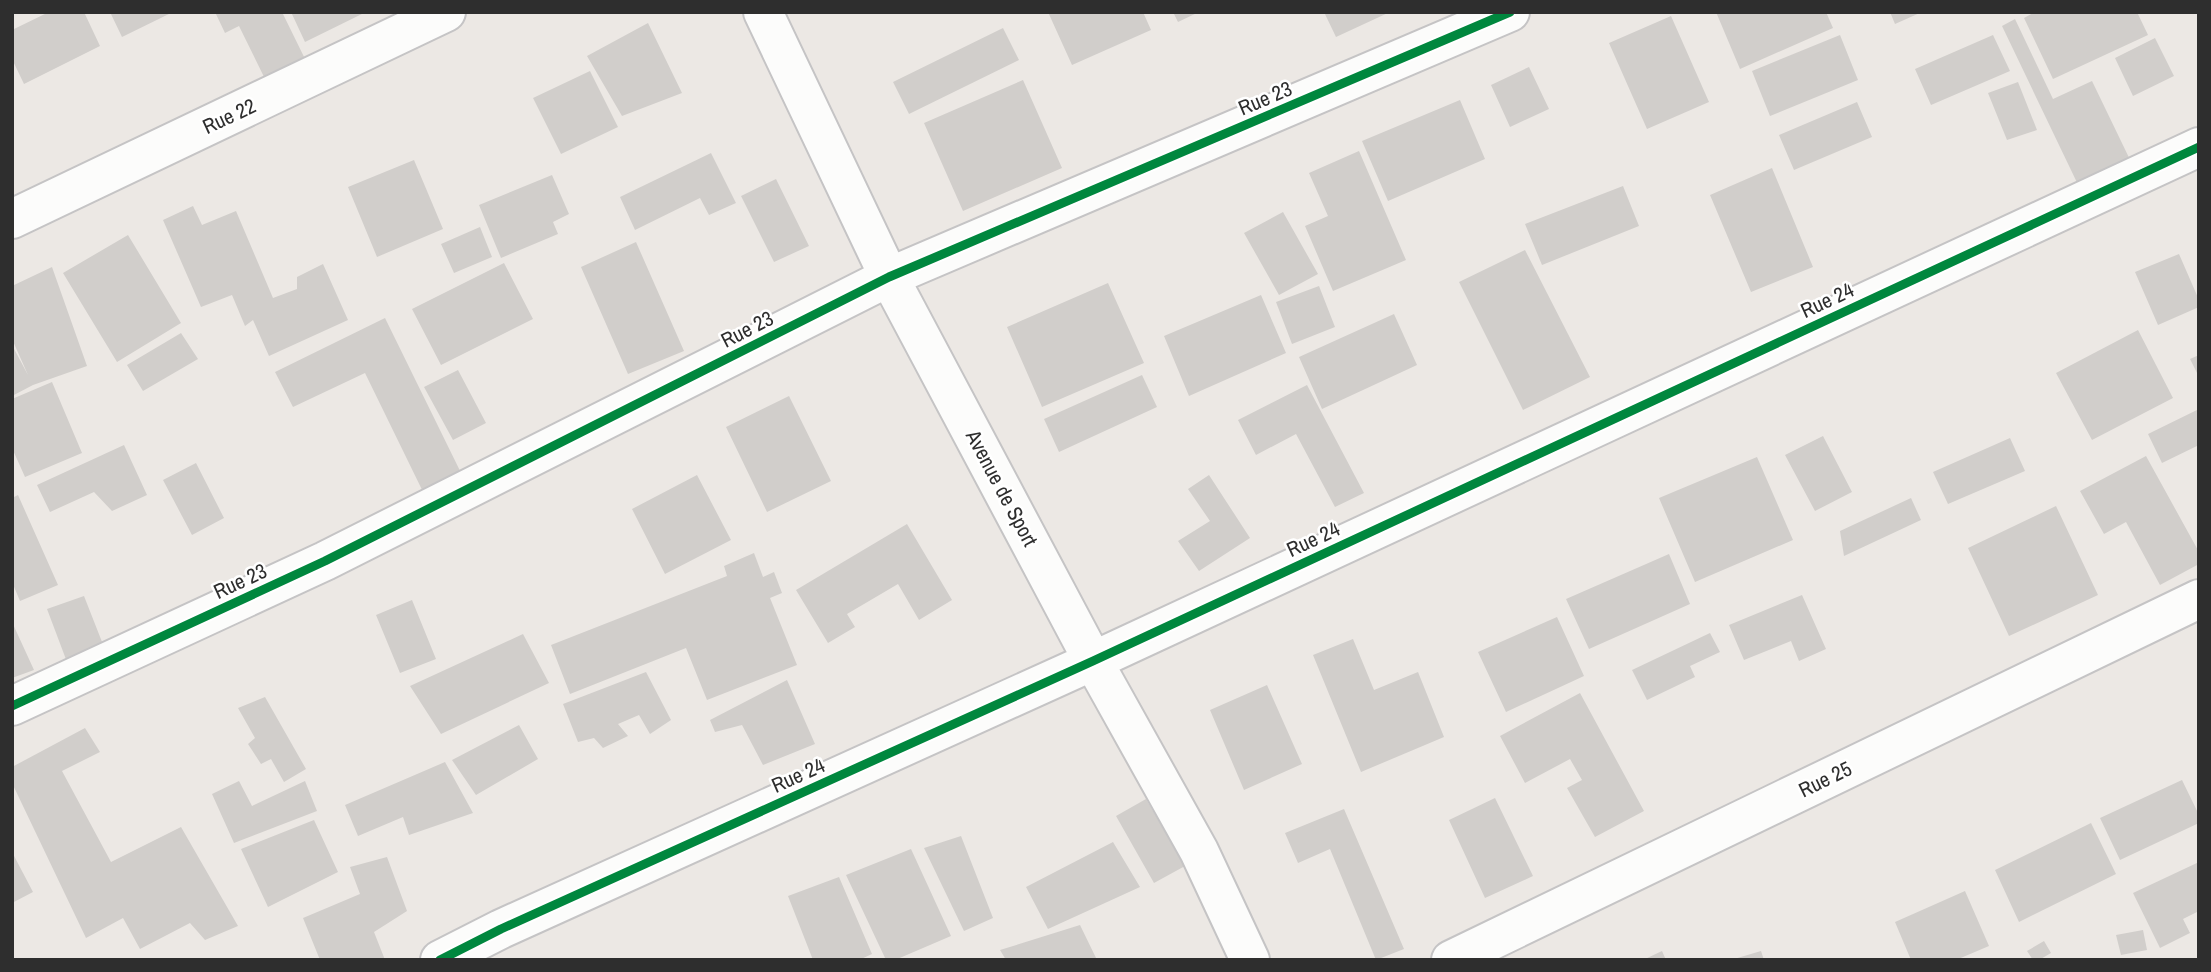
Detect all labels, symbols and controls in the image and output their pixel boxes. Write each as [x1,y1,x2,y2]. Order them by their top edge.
street label: Rue 23 [1234,74,1296,122]
street label: Rue 22 [198,91,260,141]
street label: Rue 24 [1796,275,1859,325]
street label: Rue 23 [716,303,778,355]
street label: Avenue de Sport [959,424,1045,551]
street label: Rue 24 [1282,514,1345,564]
street label: Rue 23 [209,556,271,606]
street label: Rue 24 [767,750,830,800]
street label: Rue 25 [1794,754,1856,804]

